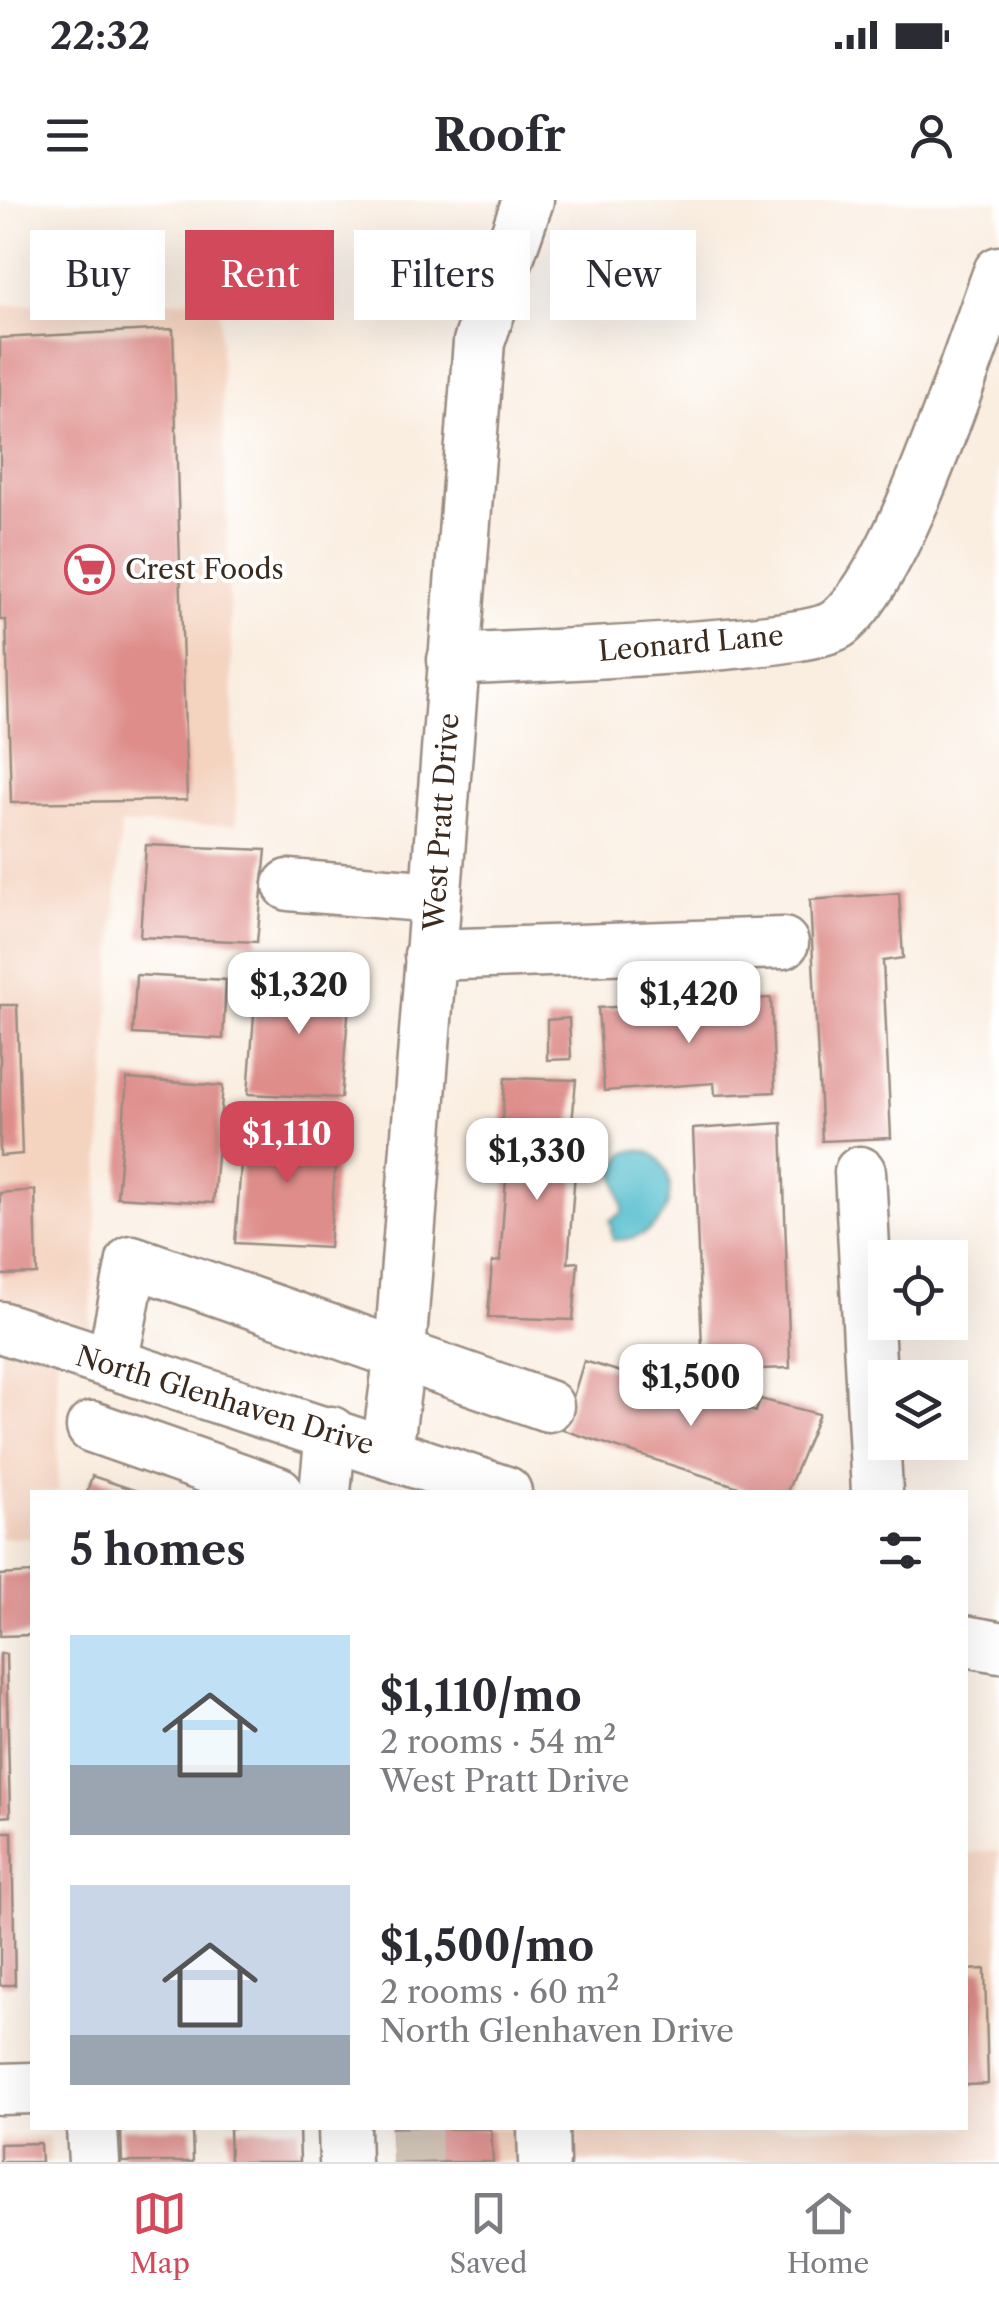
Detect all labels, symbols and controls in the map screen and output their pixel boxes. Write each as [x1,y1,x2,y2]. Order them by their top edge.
text: 22:32 [50,12,150,59]
text: Roofr [433,107,566,163]
icon: menu [40,108,95,163]
icon: person [904,108,959,163]
chip: Buy [30,230,165,320]
chip: Rent [185,230,334,320]
chip: Filters [354,230,530,320]
chip: New [550,230,696,320]
supermarket icon: Crest Foods [64,543,116,595]
place label: Crest Foods [125,552,284,586]
street label: Leonard Lane [597,618,785,668]
street label: West Pratt Drive [416,712,466,933]
pin: $1,320 [218,952,380,1037]
pin: $1,420 [608,961,770,1046]
text: $1,320 [250,965,348,1004]
text: $1,420 [639,974,739,1013]
pin: $1,110 [206,1101,368,1186]
text: $1,110 [242,1114,332,1153]
pin: $1,330 [456,1118,618,1203]
text: $1,330 [488,1131,586,1170]
map controls [868,1240,968,1460]
button: locate [868,1240,968,1340]
street label: North Glenhaven Drive [72,1338,378,1462]
pin: $1,500 [610,1344,772,1429]
text: $1,500 [641,1357,741,1396]
button: layers [868,1360,968,1460]
icon: filters [873,1523,928,1578]
text: 5 homes [70,1524,246,1576]
text: $1,110/mo [380,1670,582,1722]
icon: home [150,1675,270,1795]
text: 2 rooms · 54 m² [380,1722,616,1761]
text: West Pratt Drive [380,1761,629,1800]
text: $1,500/mo [380,1920,594,1972]
icon: home [150,1925,270,2045]
text: 2 rooms · 60 m² [380,1972,619,2011]
text: North Glenhaven Drive [380,2011,734,2050]
tab: Map [130,2186,190,2280]
tab: Saved [450,2186,527,2280]
tab: Home [787,2186,869,2280]

